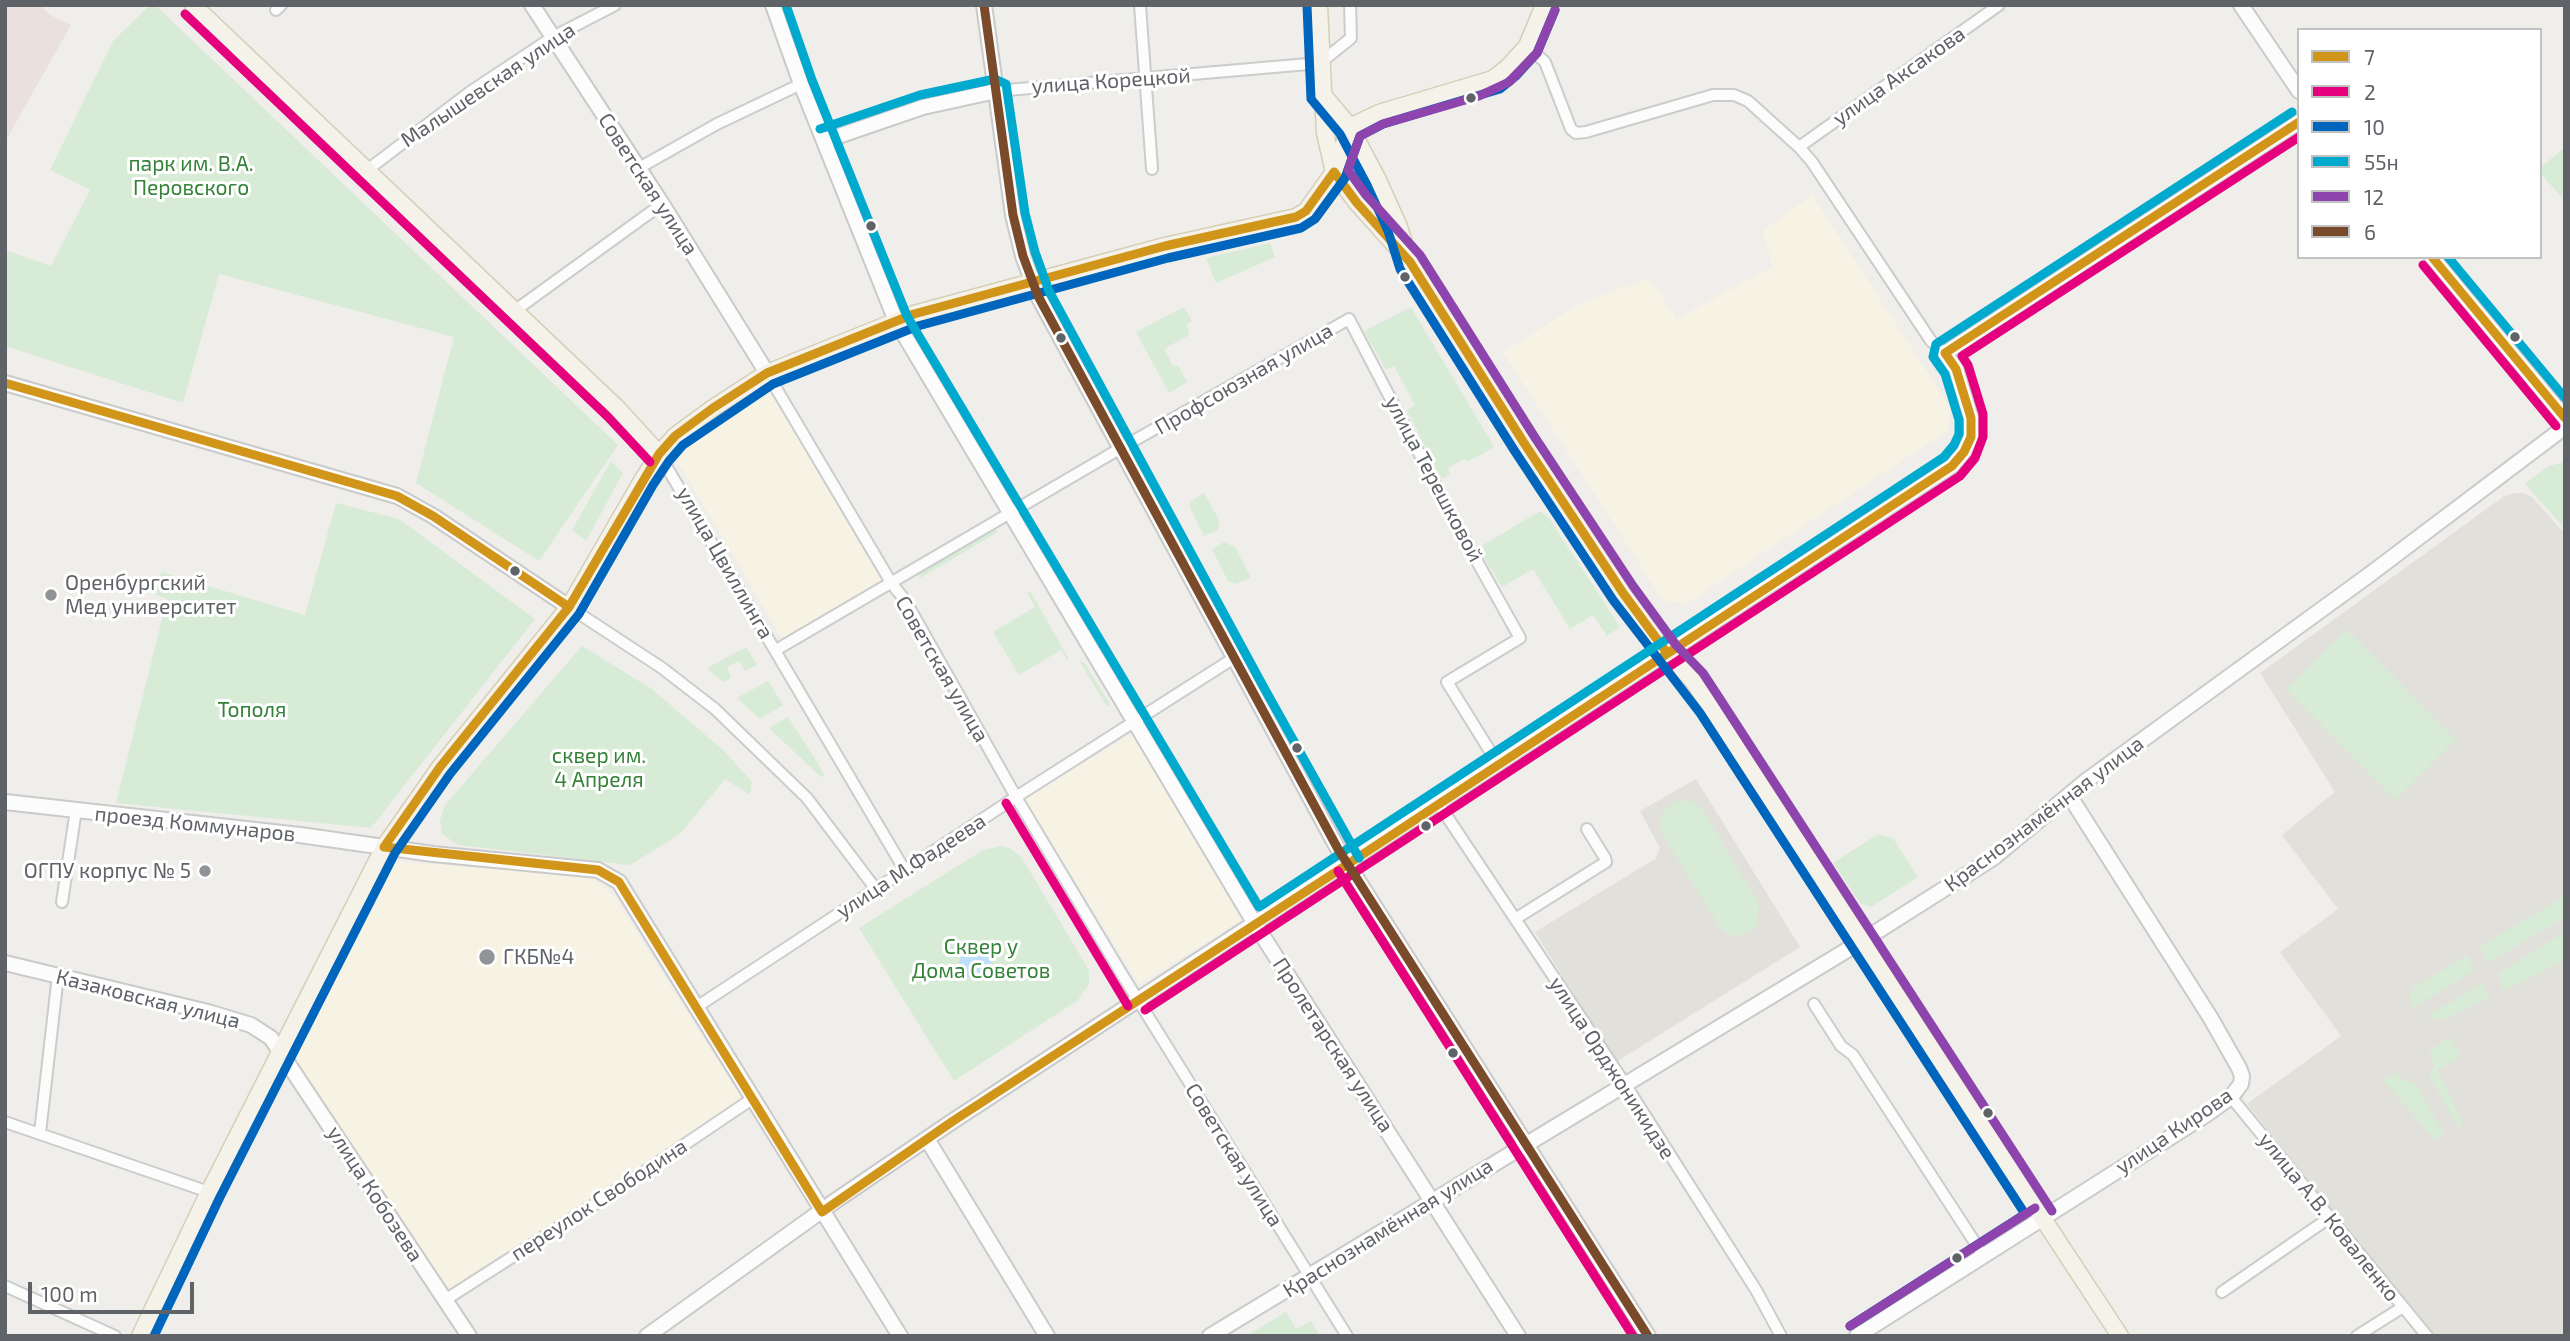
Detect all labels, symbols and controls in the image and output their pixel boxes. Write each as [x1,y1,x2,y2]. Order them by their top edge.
street label: Малышевская улица [396,17,580,153]
street label: улица Аксакова [1828,21,1970,131]
legend [2297,28,2542,259]
text: 7 [2364,44,2375,69]
street label: улица Корецкой [1031,63,1191,99]
text: 2 [2364,79,2376,104]
unlabelled marker [1464,91,1478,105]
street label: Советская улица [593,108,703,260]
text: 10 [2364,114,2385,139]
text: 55н [2364,149,2399,174]
park label: парк им. В.А. Перовского [128,151,254,201]
text: 12 [2364,184,2384,209]
unlabelled marker [864,219,878,233]
text: 6 [2364,219,2376,244]
unlabelled marker [1398,270,1412,284]
street label: Профсоюзная улица [1151,318,1337,440]
unlabelled marker [2508,330,2522,344]
unlabelled marker [1054,331,1068,345]
street label: улица Терешковой [1380,392,1488,566]
street label: улица Цвиллинга [671,483,779,643]
unlabelled marker [508,564,522,578]
place label: Оренбургский Мед университет [65,570,237,620]
marker: Оренбургский Мед университет [43,587,59,603]
street label: Советская улица [890,592,994,746]
park label: Тополя [218,697,286,723]
street label: Краснознамённая улица [1939,731,2149,897]
unlabelled marker [1290,741,1304,755]
park label: сквер им. 4 Апреля [552,743,646,793]
street label: проезд Коммунаров [93,801,297,847]
street label: улица М.Фадеева [831,808,991,924]
unlabelled marker [1419,819,1433,833]
place label: ОГПУ корпус № 5 [24,858,191,884]
marker: ОГПУ корпус № 5 [197,863,213,879]
park label: Сквер у Дома Советов [912,934,1050,984]
place label: ГКБ№4 [503,944,574,970]
marker: ГКБ№4 [477,947,497,967]
street label: Пролетарская улица [1267,953,1399,1137]
street label: Казаковская улица [53,964,243,1034]
street label: улица Орджоникидзе [1544,972,1680,1164]
unlabelled marker [1446,1046,1460,1060]
street label: Советская улица [1180,1079,1288,1231]
street label: улица Кирова [2111,1083,2237,1179]
unlabelled marker [1981,1106,1995,1120]
street label: улица Кобозева [322,1121,428,1267]
street label: улица А.В. Коваленко [2253,1128,2405,1306]
street label: переулок Свободина [506,1134,692,1266]
street label: Краснознамённая улица [1278,1153,1498,1303]
unlabelled marker [1950,1251,1964,1265]
scale bar [32,1268,198,1312]
text: 100 m [41,1281,98,1306]

